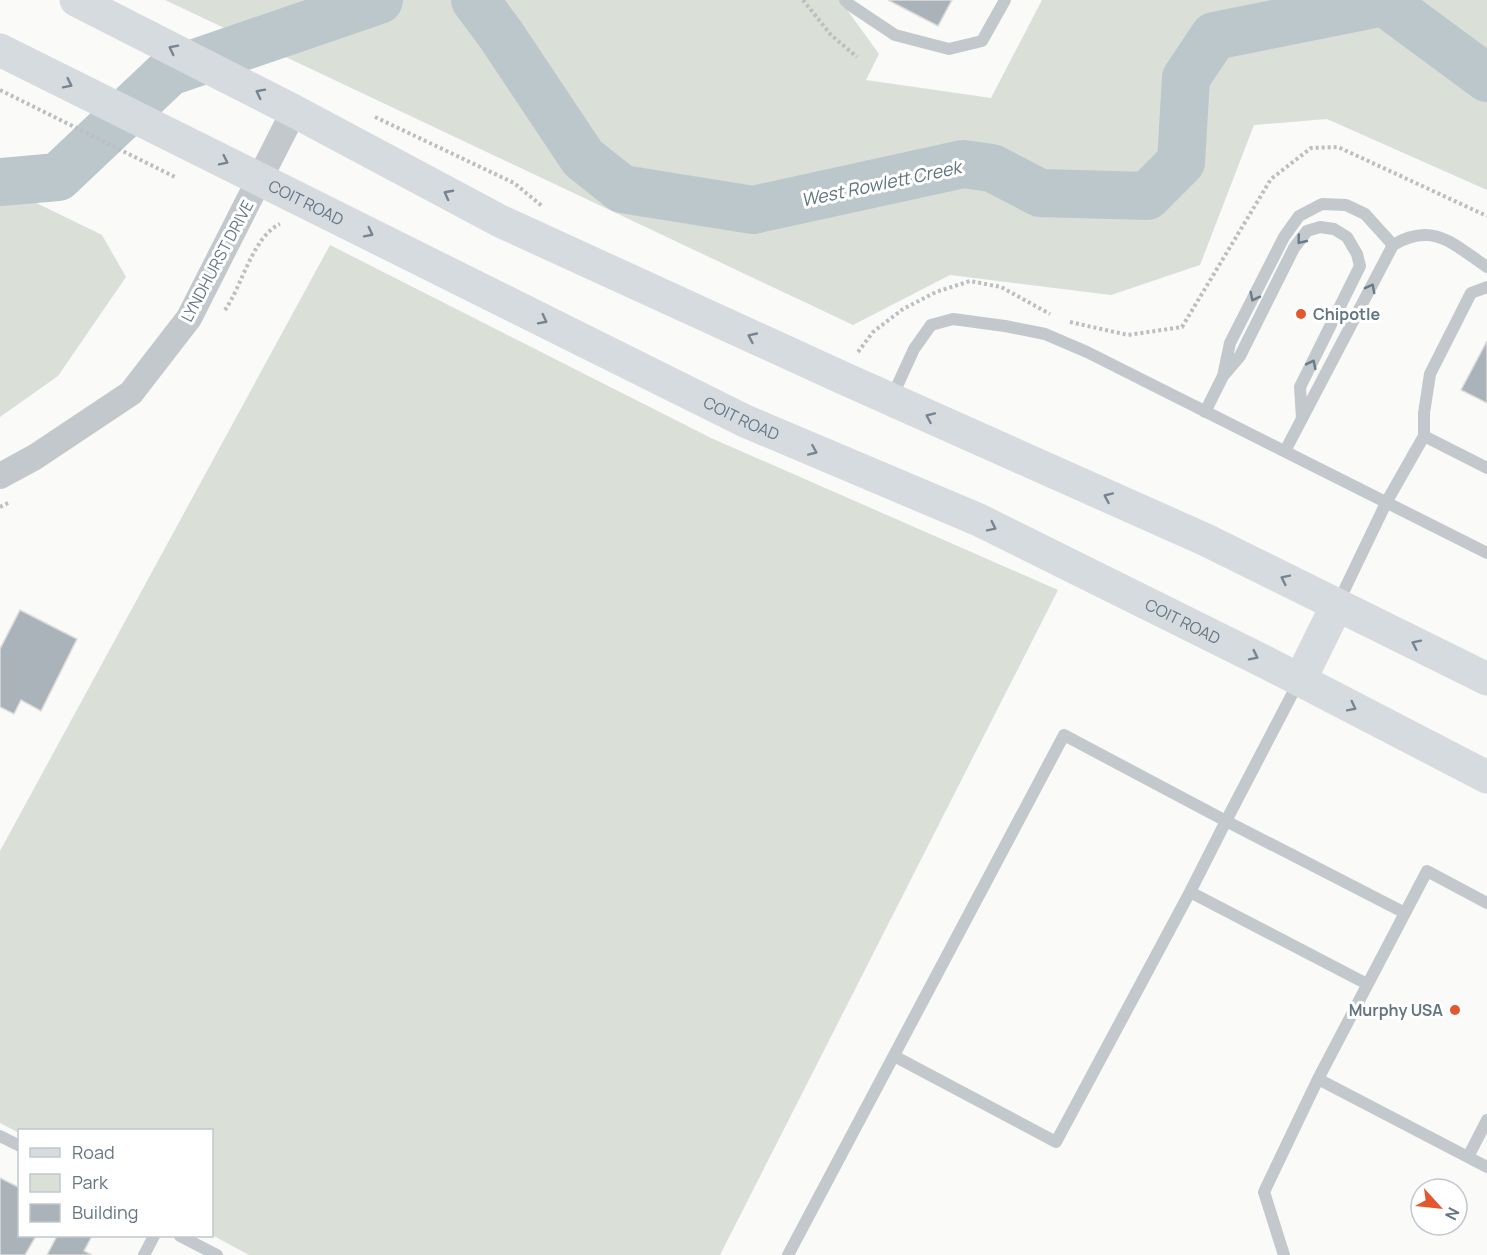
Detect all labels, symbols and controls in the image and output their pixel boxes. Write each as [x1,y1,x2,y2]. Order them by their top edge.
one-way arrow [169,45,180,56]
one-way arrow [62,77,73,89]
one-way arrow [255,89,266,100]
one-way arrow [217,154,228,166]
water label: West Rowlett Creek [799,154,966,212]
street label: COIT ROAD [265,174,348,231]
one-way arrow [444,190,455,201]
street label: LYNDHURST DRIVE [176,196,258,326]
one-way arrow [363,225,374,237]
one-way arrow [1297,233,1308,244]
one-way arrow [1364,283,1375,294]
one-way arrow [1249,290,1261,301]
place label: Chipotle [1313,303,1380,325]
marker: Chipotle [1294,307,1308,321]
one-way arrow [537,313,548,324]
one-way arrow [748,332,759,344]
one-way arrow [1304,359,1316,370]
street label: COIT ROAD [700,391,783,445]
one-way arrow [926,412,937,424]
one-way arrow [807,444,818,456]
one-way arrow [1104,492,1115,504]
one-way arrow [986,520,997,532]
one-way arrow [1280,575,1291,586]
street label: COIT ROAD [1142,593,1224,649]
one-way arrow [1412,640,1423,651]
one-way arrow [1247,649,1258,661]
one-way arrow [1345,700,1356,711]
place label: Murphy USA [1349,999,1443,1021]
marker: Murphy USA [1448,1003,1462,1017]
legend [18,1129,213,1237]
text: Road [72,1140,115,1164]
text: Park [72,1170,109,1194]
north arrow [1409,1177,1469,1237]
text: Building [72,1200,138,1224]
text: N [1440,1204,1465,1224]

